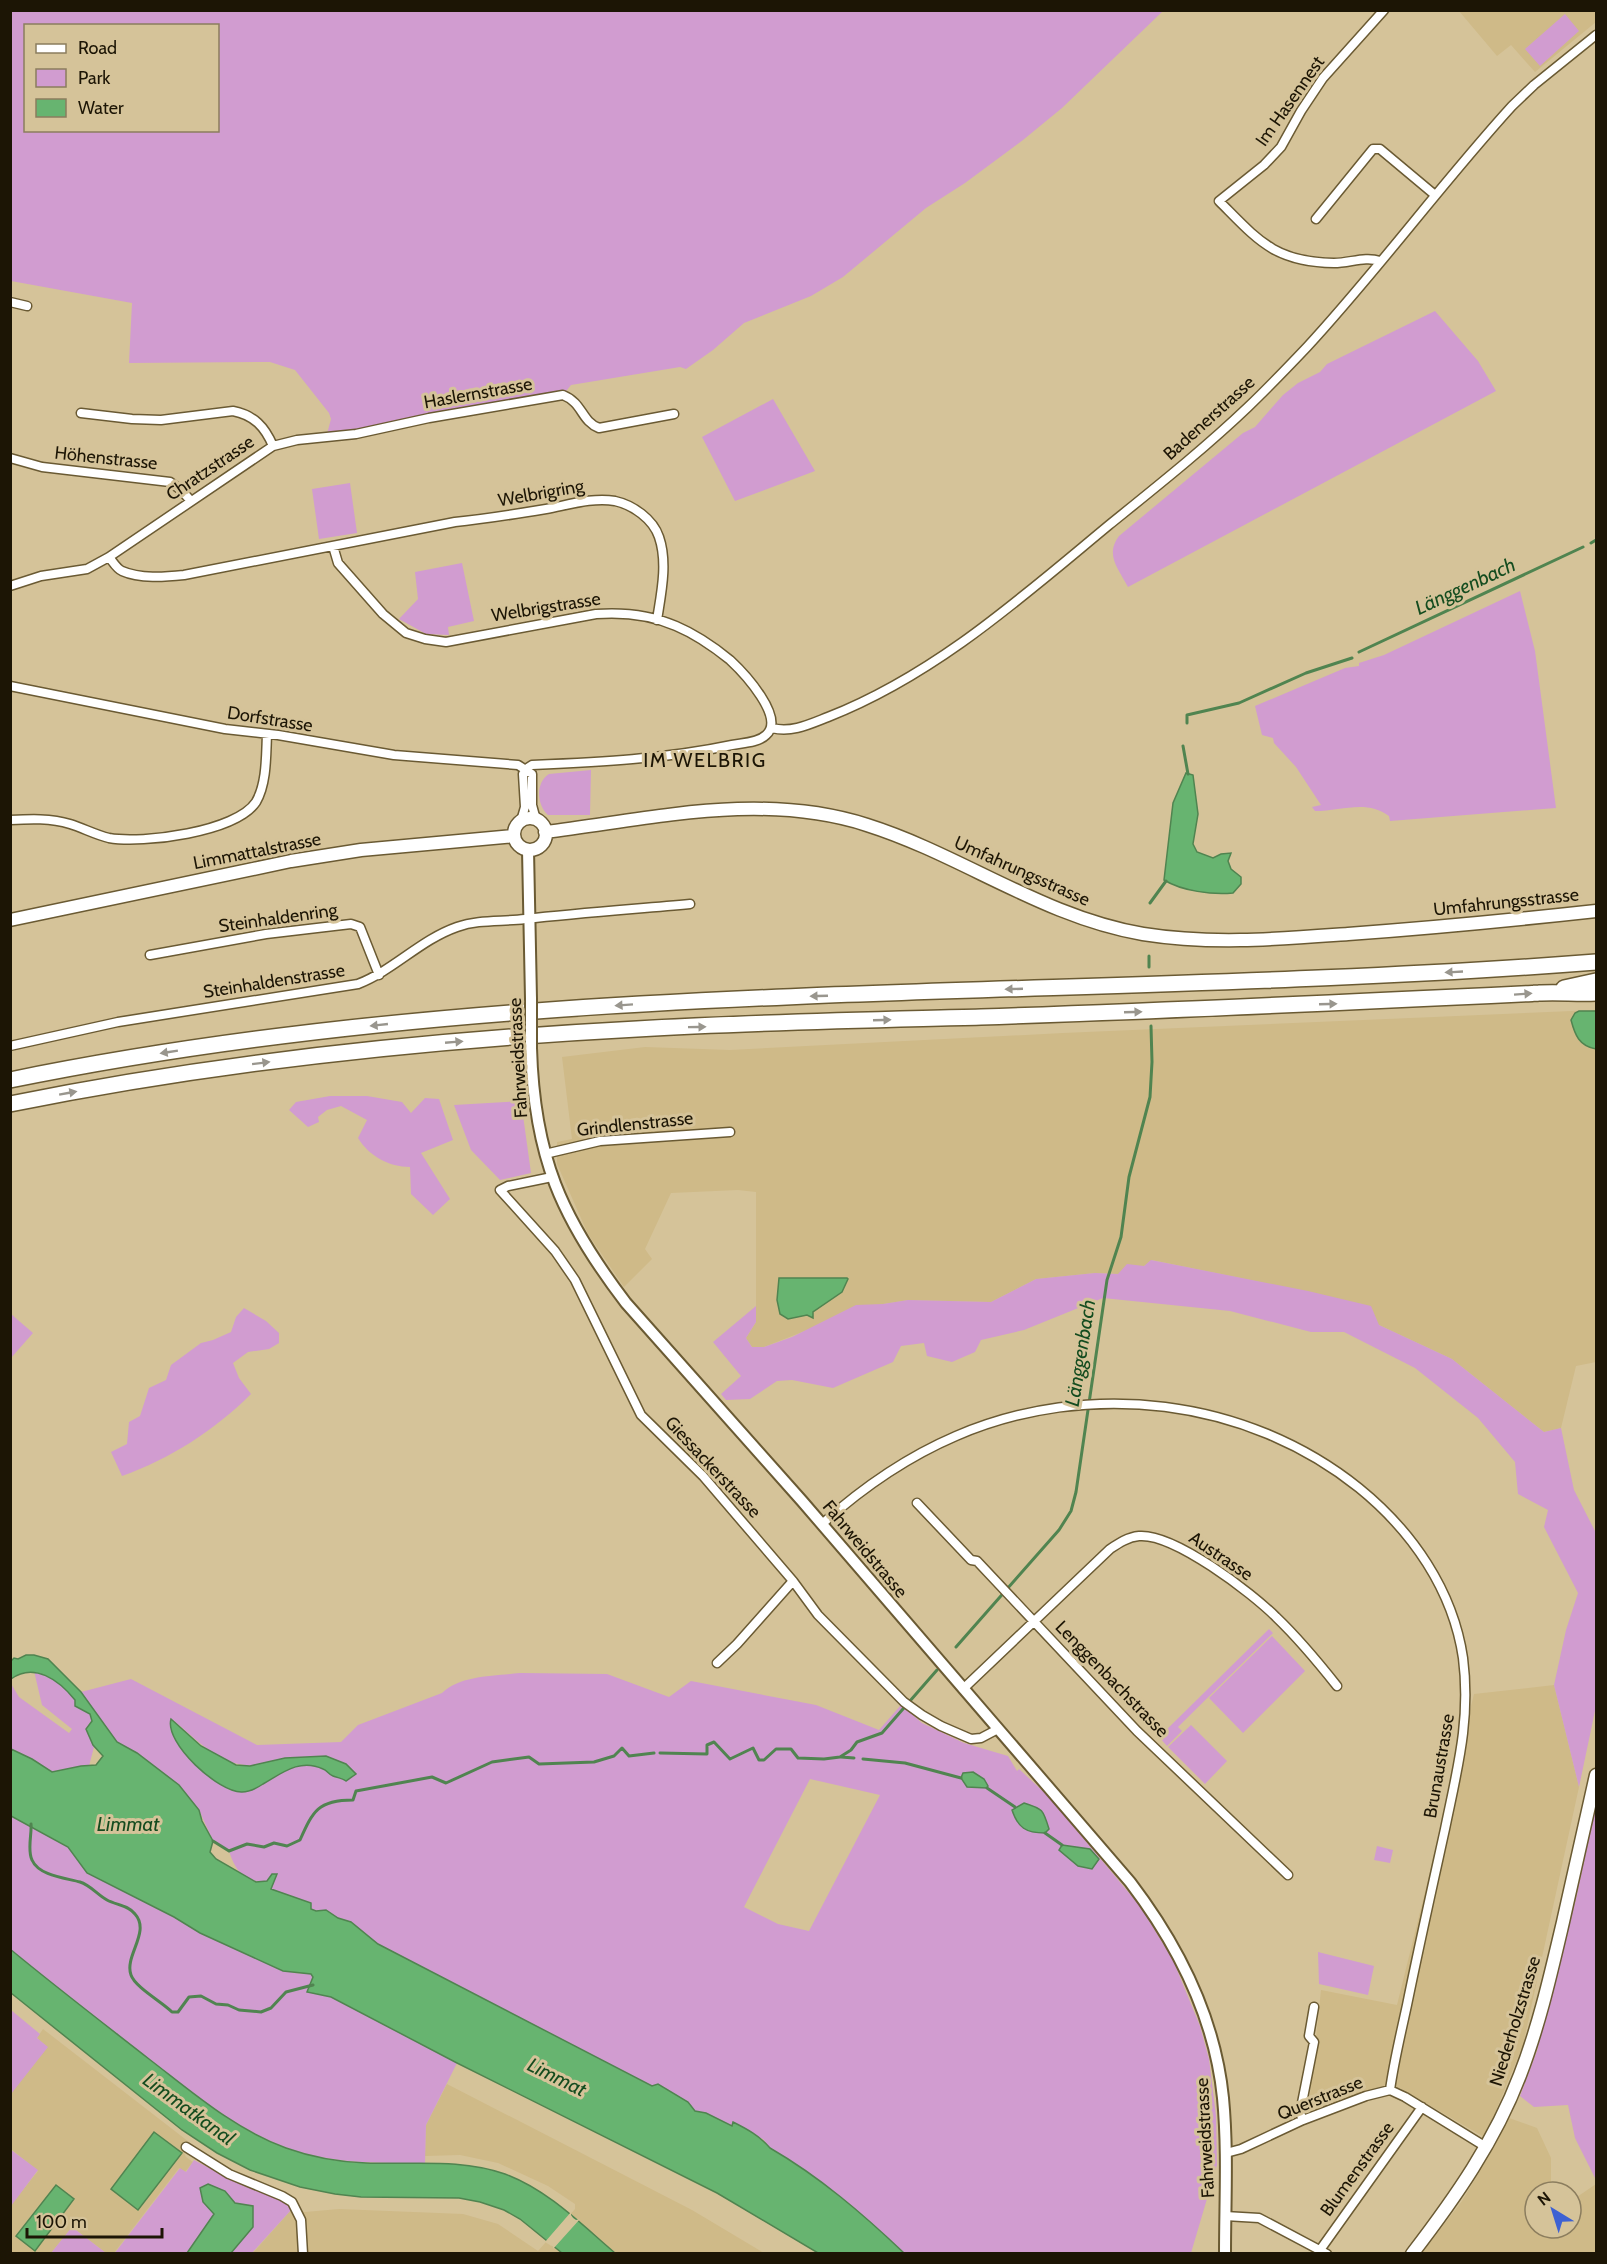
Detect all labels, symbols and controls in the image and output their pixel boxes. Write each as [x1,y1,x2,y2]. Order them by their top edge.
legend [24,24,219,132]
text: Road [78,37,117,59]
street label: Im Hasennest [1251,52,1329,150]
text: Park [78,67,111,89]
text: Water [78,97,124,119]
street label: Badenerstrasse [1159,371,1259,465]
street label: Haslernstrasse [422,373,534,413]
street label: Chratzstrasse [162,431,258,505]
street label: Höhenstrasse [54,442,158,474]
street label: Welbrigring [496,474,587,511]
water label: Länggenbach [1411,552,1519,620]
street label: Welbrigstrasse [490,588,602,626]
street label: Dorfstrasse [226,701,314,737]
district label: IM WELBRIG [643,748,767,772]
street label: Limmattalstrasse [191,828,323,874]
street label: Umfahrungsstrasse [951,831,1093,911]
street label: Umfahrungsstrasse [1432,883,1580,921]
street label: Steinhaldenring [217,899,340,937]
street label: Steinhaldenstrasse [202,959,346,1003]
one-way arrow [1445,967,1464,976]
one-way arrow [1004,984,1023,994]
one-way arrow [1513,989,1532,998]
one-way arrow [810,991,829,1000]
street label: Fahrweidstrasse [504,997,532,1119]
one-way arrow [615,1000,634,1010]
one-way arrow [1318,1000,1337,1009]
one-way arrow [1124,1007,1143,1016]
one-way arrow [873,1015,892,1024]
one-way arrow [370,1020,389,1030]
one-way arrow [688,1022,707,1031]
one-way arrow [445,1037,464,1047]
one-way arrow [160,1047,179,1056]
one-way arrow [251,1058,270,1067]
one-way arrow [59,1088,78,1097]
street label: Grindlenstrasse [576,1107,694,1141]
water label: Länggenbach [1060,1298,1100,1408]
street label: Giessackerstrasse [660,1412,766,1522]
street label: Fahrweidstrasse [818,1496,912,1602]
street label: Austrasse [1185,1527,1257,1585]
street label: Lenggenbachstrasse [1051,1616,1173,1742]
street label: Brunaustrasse [1419,1712,1459,1820]
water label: Limmat [97,1812,160,1836]
street label: Niederholzstrasse [1485,1953,1545,2089]
water label: Limmat [524,2053,591,2102]
water label: Limmatkanal [138,2068,240,2150]
street label: Querstrasse [1274,2071,1366,2125]
street label: Fahrweidstrasse [1191,2077,1219,2199]
street label: Blumenstrasse [1315,2118,1399,2220]
north arrow [1523,2180,1583,2240]
text: N [1534,2188,1554,2210]
scale bar [27,2201,162,2239]
text: 100 m [36,2211,87,2233]

